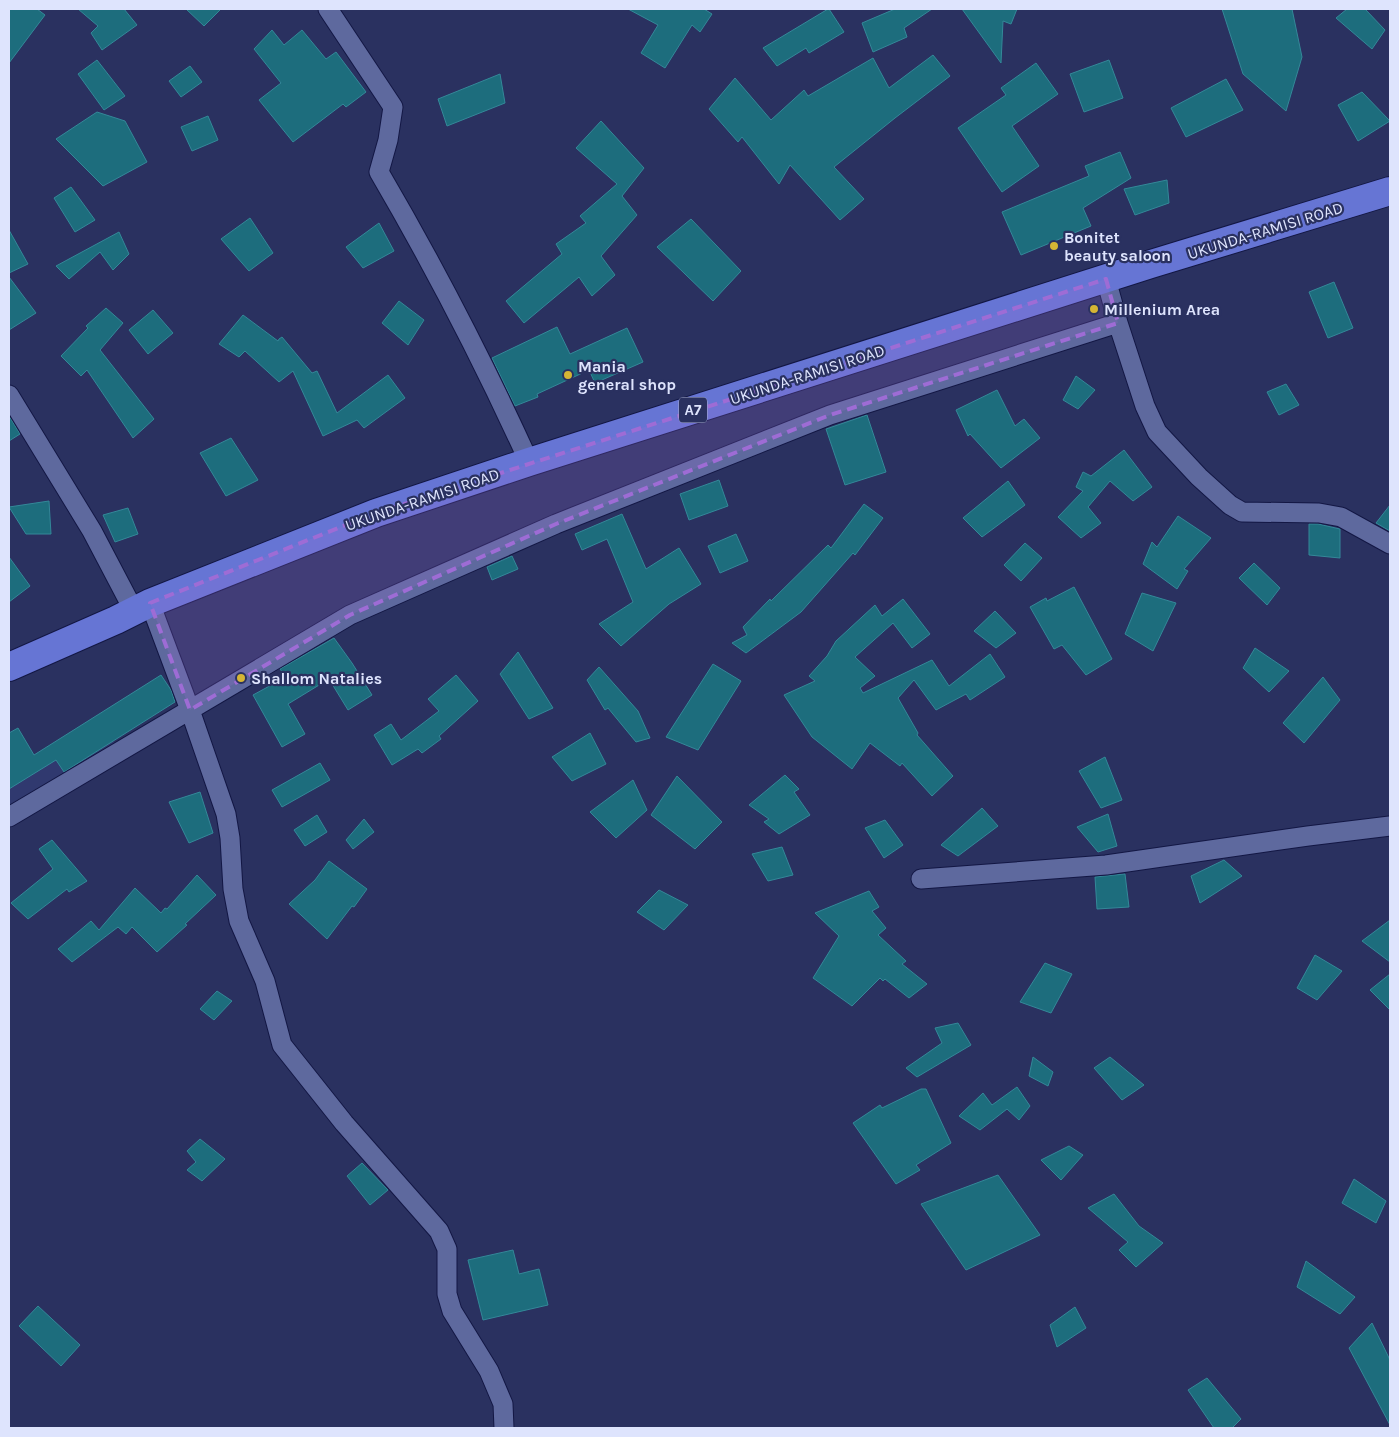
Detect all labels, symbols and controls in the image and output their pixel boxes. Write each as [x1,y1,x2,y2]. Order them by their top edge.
street label: UKUNDA-RAMISI ROAD [1185,198,1345,263]
place label: Bonitet beauty saloon [1064,228,1171,265]
marker: Bonitet beauty saloon [1048,240,1060,252]
place label: Millenium Area [1104,300,1220,319]
marker: Millenium Area [1088,303,1100,315]
street label: UKUNDA-RAMISI ROAD [727,340,887,408]
place label: Mania general shop [578,357,676,394]
marker: Mania general shop [562,369,574,381]
road number: A7 [679,398,707,422]
street label: UKUNDA-RAMISI ROAD [343,464,502,535]
place label: Shallom Natalies [251,669,382,688]
marker: Shallom Natalies [235,672,247,684]

